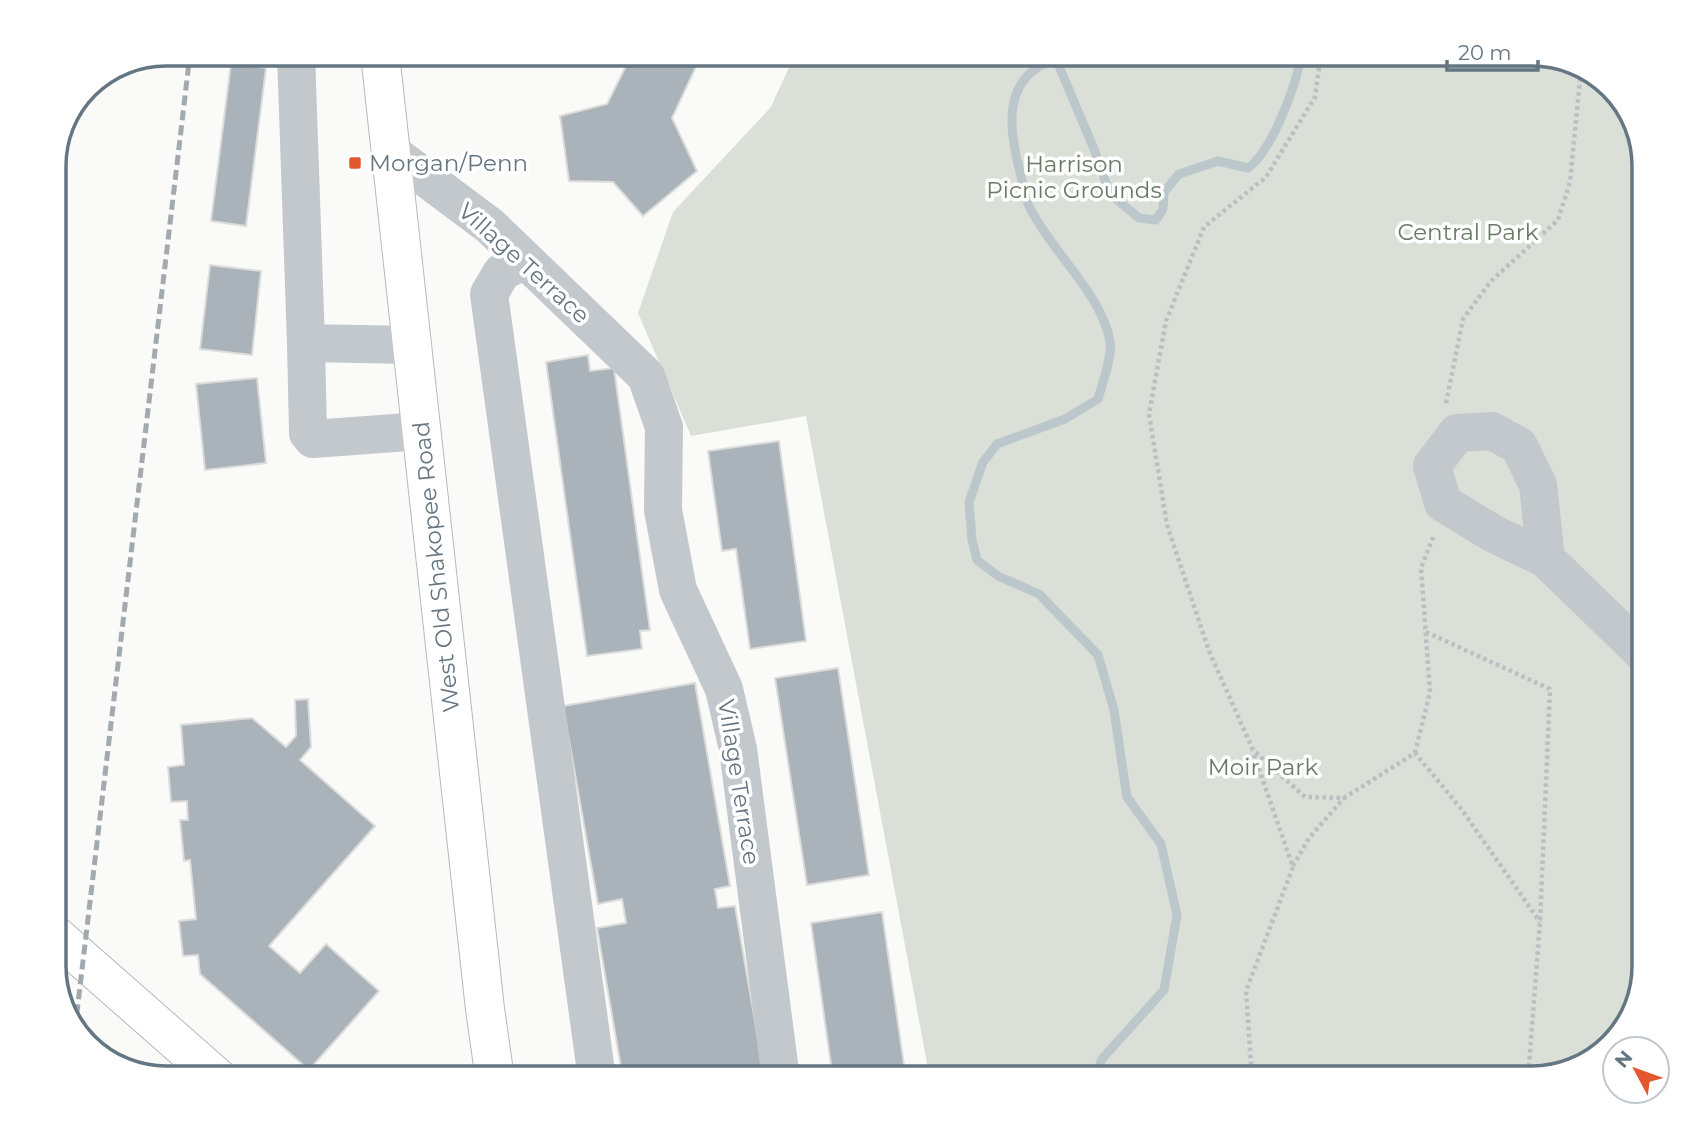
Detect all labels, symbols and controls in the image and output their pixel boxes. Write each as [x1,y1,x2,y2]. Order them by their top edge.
scale bar [1447,28,1538,72]
text: 20 m [1458,40,1512,65]
place label: Morgan/Penn [369,149,528,177]
park label: Harrison Picnic Grounds [986,150,1162,204]
marker: Morgan/Penn [347,155,363,171]
street label: Village Terrace [453,197,595,329]
park label: Central Park [1397,218,1539,246]
street label: West Old Shakopee Road [407,420,465,714]
street label: Village Terrace [712,697,766,867]
park label: Moir Park [1208,753,1318,781]
north arrow [1601,1035,1671,1105]
text: N [1610,1046,1637,1073]

